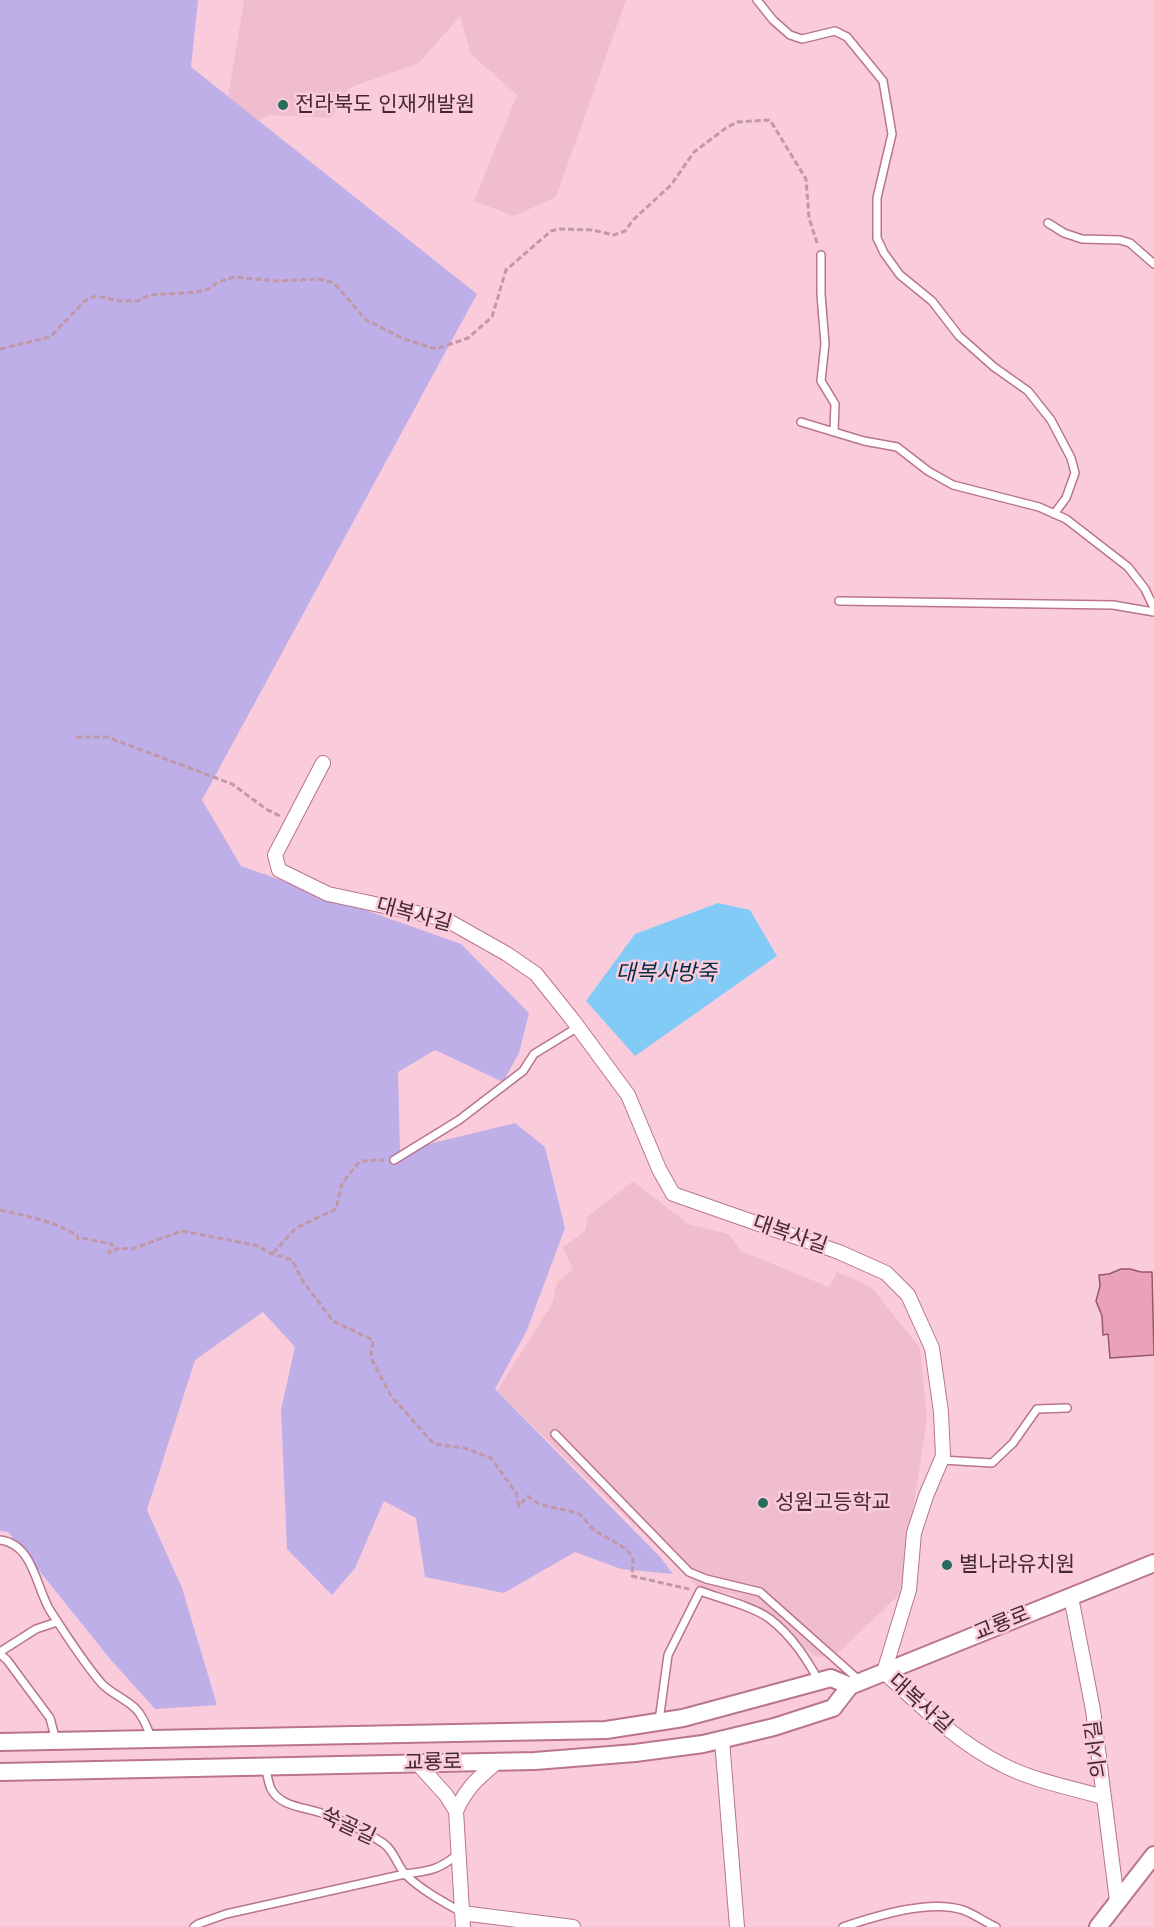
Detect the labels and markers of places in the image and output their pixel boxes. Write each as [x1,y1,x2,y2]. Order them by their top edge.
place label: 전라북도 인재개발원 [295,92,475,118]
marker: 전라북도 인재개발원 [276,98,290,112]
place label: 성원고등학교 [775,1490,891,1516]
marker: 성원고등학교 [756,1496,770,1510]
place label: 별나라유치원 [959,1552,1075,1578]
marker: 별나라유치원 [940,1558,954,1572]

